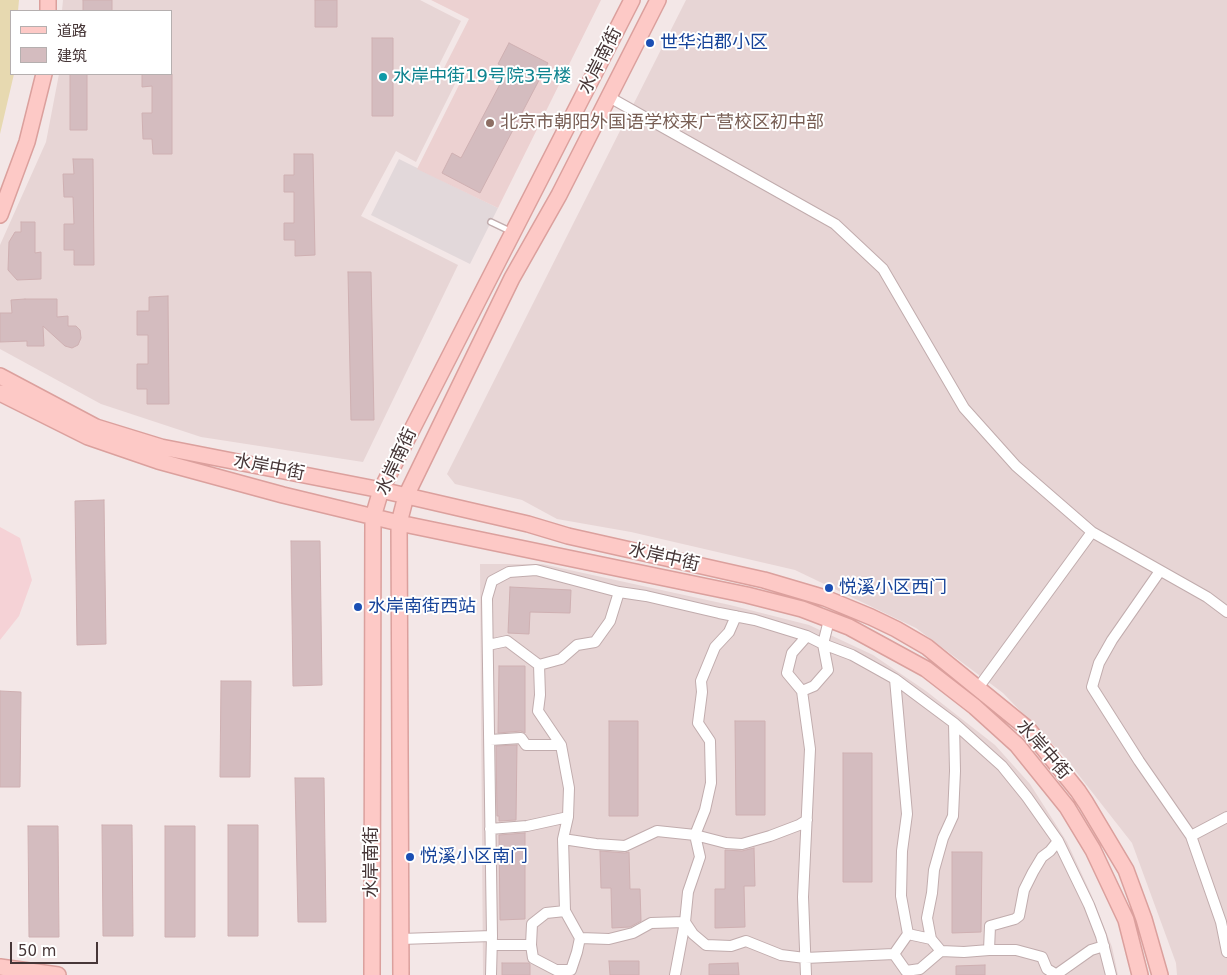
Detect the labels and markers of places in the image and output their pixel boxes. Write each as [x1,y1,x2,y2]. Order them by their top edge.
place label: 世华泊郡小区 [660,32,768,54]
marker: 世华泊郡小区 [644,37,656,49]
place label: 水岸中街19号院3号楼 [393,66,571,88]
marker: 水岸中街19号院3号楼 [377,71,389,83]
place label: 北京市朝阳外国语学校来广营校区初中部 [500,112,824,134]
marker: 北京市朝阳外国语学校来广营校区初中部 [484,117,496,129]
place label: 悦溪小区西门 [839,577,947,599]
marker: 悦溪小区西门 [823,582,835,594]
place label: 水岸南街西站 [368,596,476,618]
marker: 水岸南街西站 [352,601,364,613]
place label: 悦溪小区南门 [420,846,528,868]
marker: 悦溪小区南门 [404,851,416,863]

